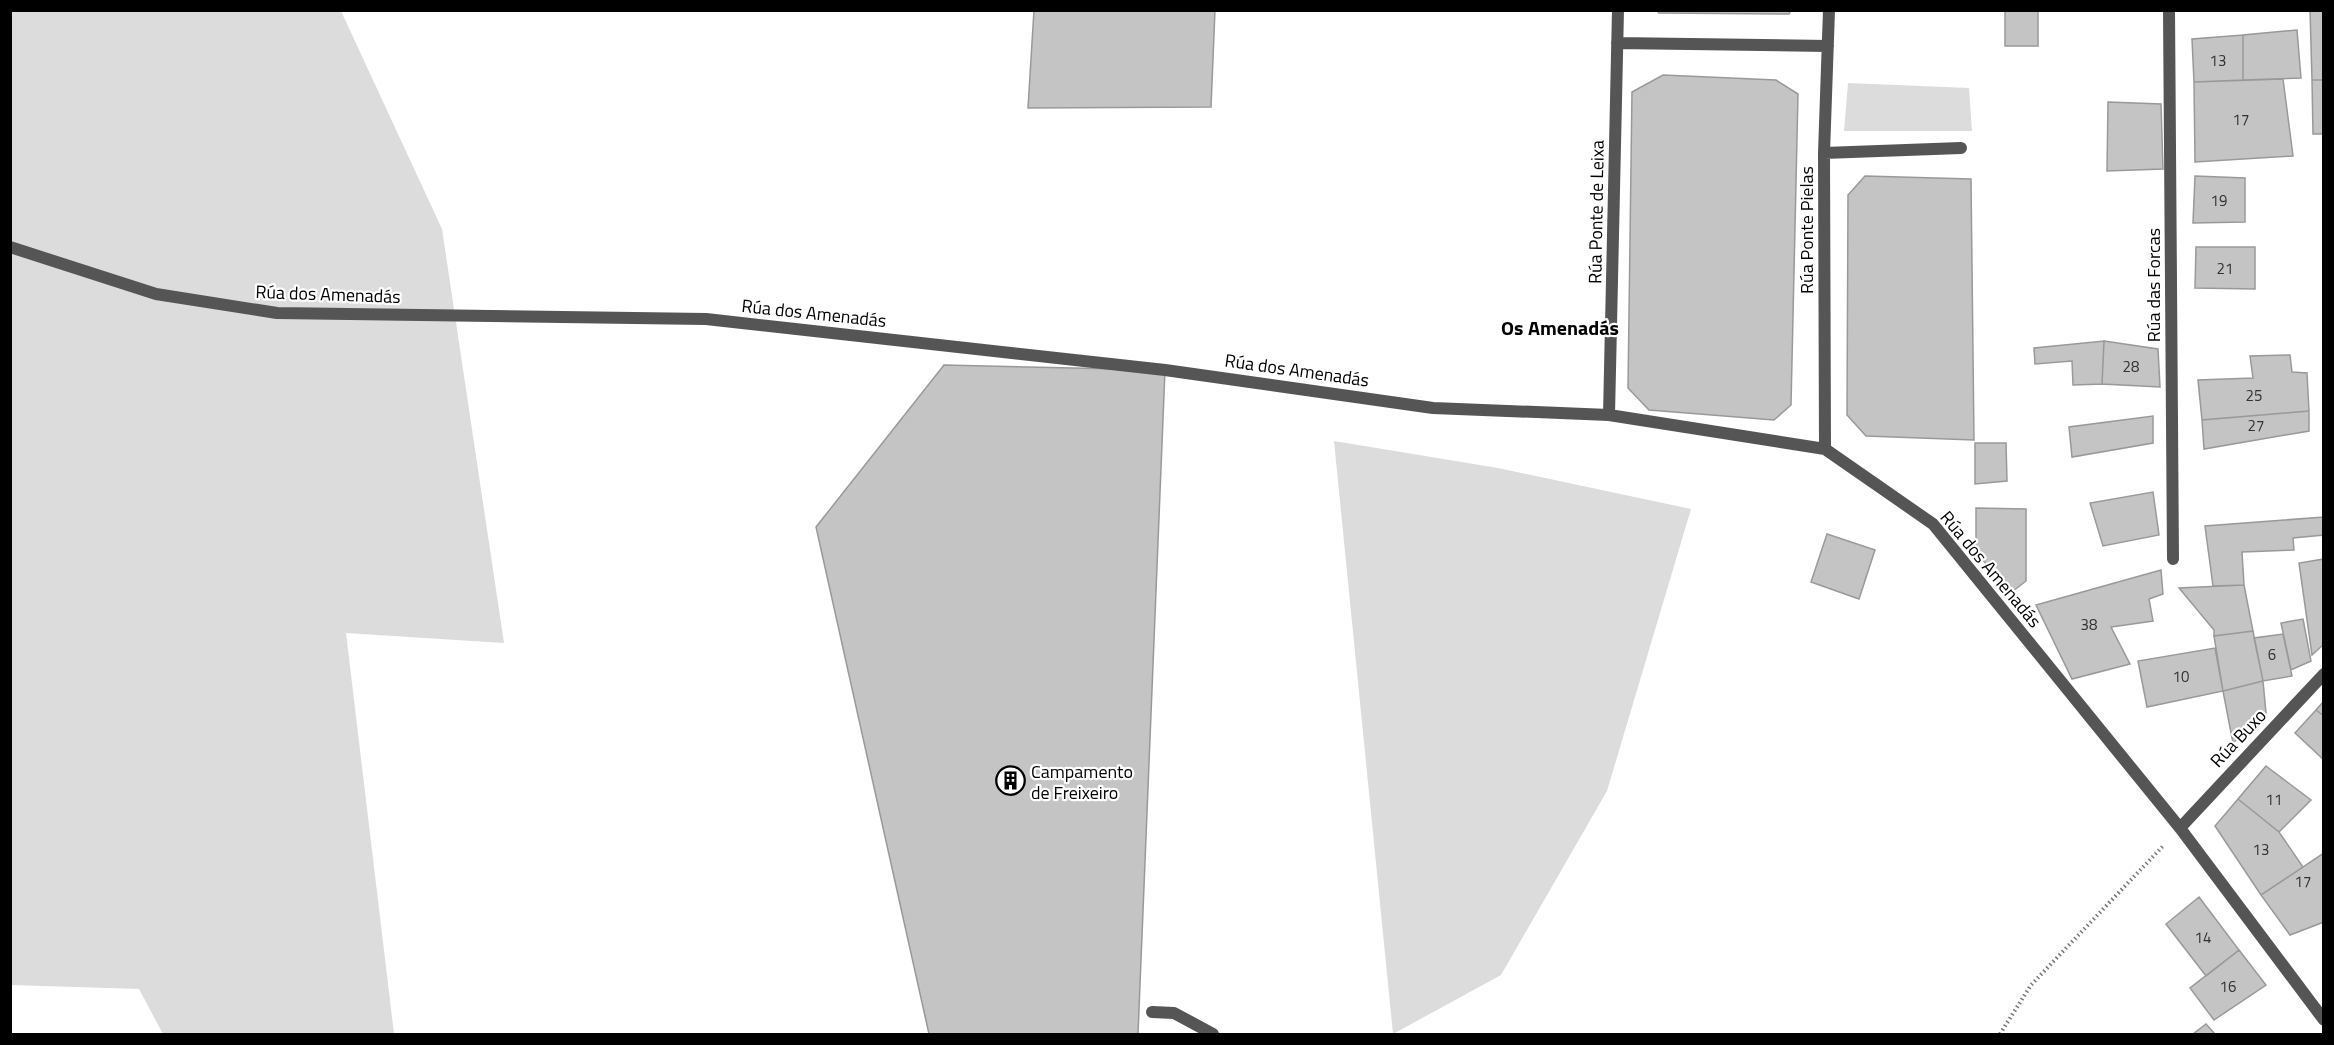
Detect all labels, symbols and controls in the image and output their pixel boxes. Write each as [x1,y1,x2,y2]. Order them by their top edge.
house number: 13 [2210,49,2226,72]
house number: 17 [2233,108,2249,131]
street label: Rúa Ponte de Leixa [1581,140,1611,284]
street label: Rúa Ponte Pielas [1793,166,1820,294]
house number: 19 [2211,189,2227,212]
street label: Rúa das Forcas [2140,228,2167,342]
house number: 21 [2217,257,2233,280]
street label: Rúa dos Amenadás [255,278,401,310]
street label: Rúa dos Amenadás [740,292,888,334]
district label: Os Amenadás [1501,312,1619,343]
street label: Rúa dos Amenadás [1223,347,1371,393]
house number: 28 [2123,355,2139,378]
house number: 25 [2246,384,2262,407]
house number: 27 [2248,414,2264,437]
street label: Rúa dos Amenadás [1934,505,2048,633]
house number: 38 [2081,613,2097,636]
house number: 6 [2268,643,2276,666]
house number: 10 [2173,665,2189,688]
street label: Rúa Buxo [2204,703,2272,773]
place label: Campamento de Freixeiro [1031,758,1133,806]
building icon: Campamento de Freixeiro [994,765,1026,797]
house number: 11 [2266,788,2282,811]
house number: 13 [2253,838,2269,861]
house number: 17 [2295,870,2311,893]
house number: 14 [2195,926,2211,949]
house number: 16 [2220,975,2236,998]

